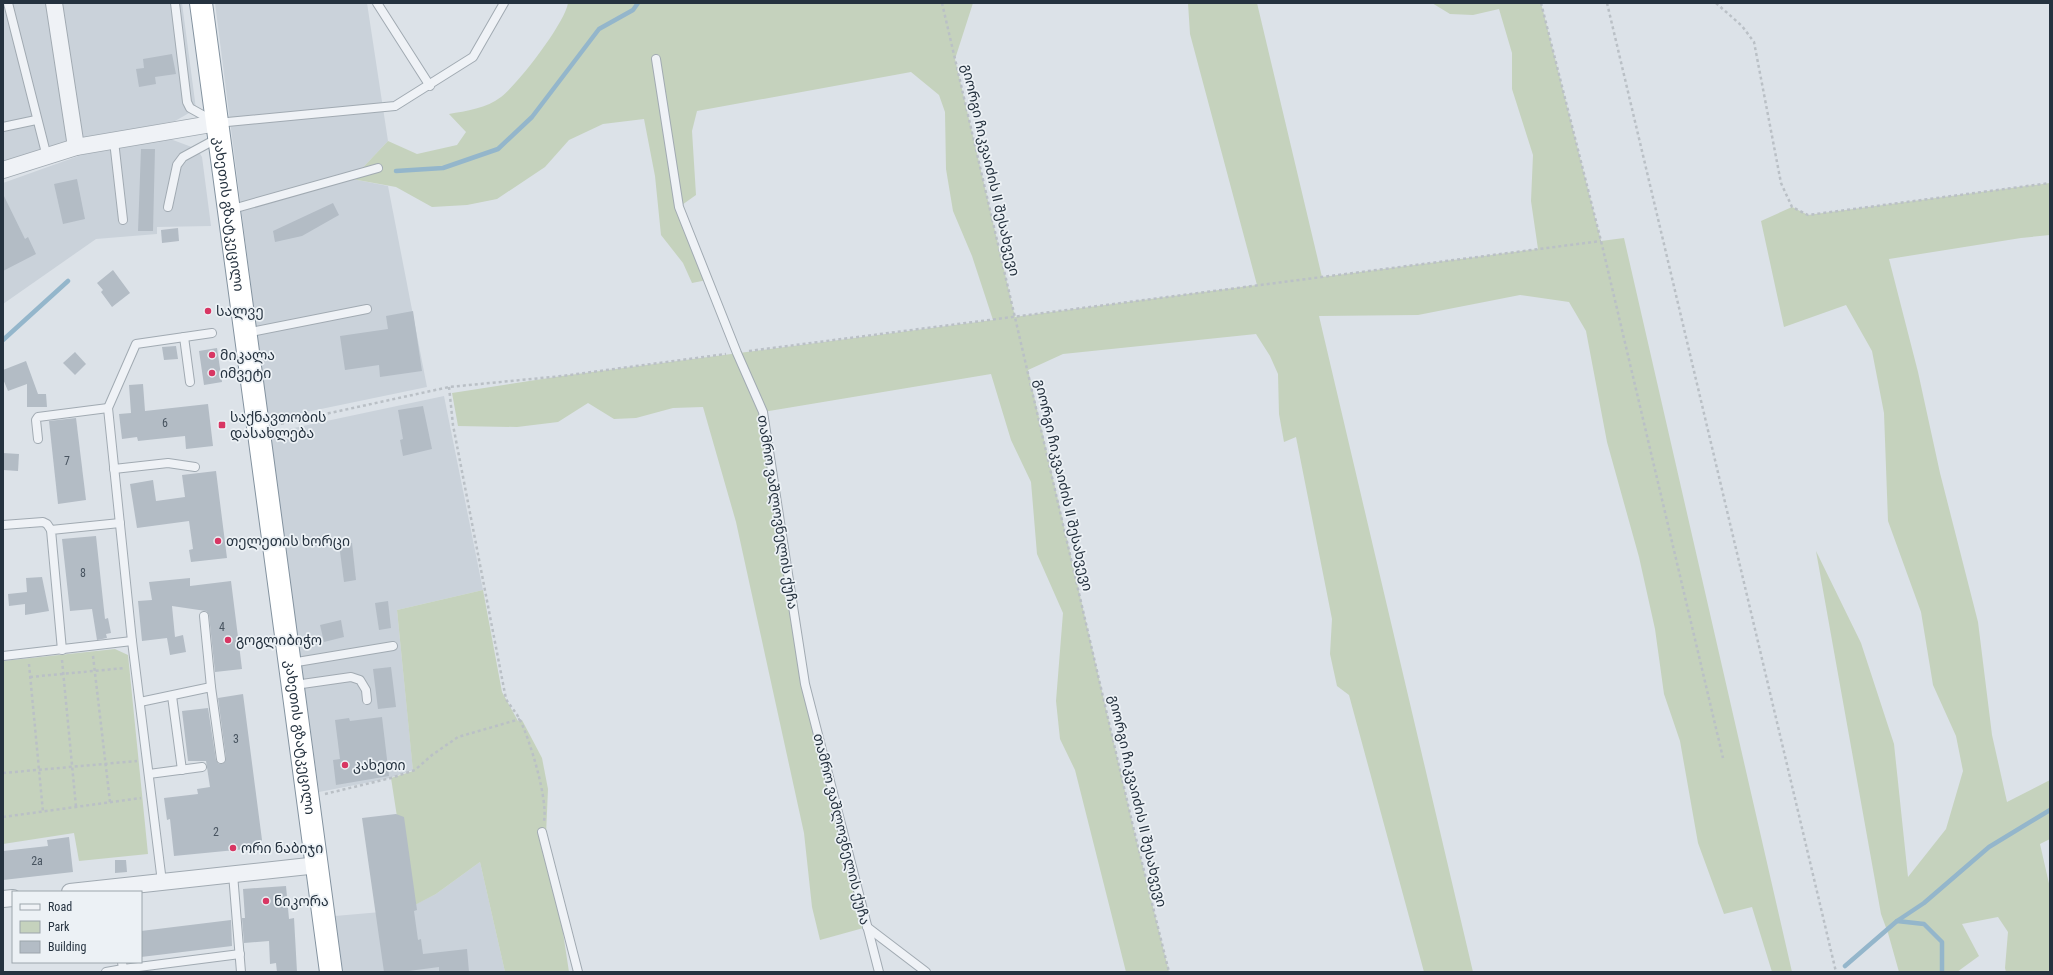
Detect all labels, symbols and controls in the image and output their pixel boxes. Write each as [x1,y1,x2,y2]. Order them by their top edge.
street label: გიორგი ჩიკვაიძის II შესახვევი [958,62,1023,278]
street label: კახეთის გზატკეცილი [210,136,247,292]
place label: სალვე [216,303,264,320]
marker: სალვე [203,306,213,316]
place label: მიკალა [220,347,275,364]
marker: მიკალა [207,350,217,360]
place label: იმვეტი [220,365,271,382]
marker: იმვეტი [207,368,217,378]
street label: გიორგი ჩიკვაიძის II შესახვევი [1031,377,1096,593]
place label: საქნავთობის დასახლება [230,409,327,442]
street label: თამრო ვაშლოვნელის ქუჩა [754,414,801,611]
house number: 6 [162,416,168,430]
marker: საქნავთობის დასახლება [217,420,227,430]
house number: 7 [64,454,70,468]
place label: თელეთის ხორცი [226,533,350,550]
marker: თელეთის ხორცი [213,536,223,546]
house number: 8 [80,566,86,580]
house number: 4 [219,620,225,634]
place label: გოგლიბიჭო [236,632,322,649]
marker: გოგლიბიჭო [223,635,233,645]
street label: კახეთის გზატკეცილი [281,659,319,816]
street label: გიორგი ჩიკვაიძის II შესახვევი [1105,693,1170,909]
house number: 3 [233,732,239,746]
street label: თამრო ვაშლოვნელის ქუჩა [809,732,874,927]
place label: კახეთი [353,757,406,774]
marker: კახეთი [340,760,350,770]
house number: 2 [213,825,219,839]
place label: ორი ნაბიჯი [241,840,323,857]
marker: ორი ნაბიჯი [228,843,238,853]
house number: 2a [31,854,43,868]
legend [12,891,142,963]
place label: ნიკორა [274,893,329,910]
marker: ნიკორა [261,896,271,906]
text: Road [48,900,72,914]
text: Park [48,920,70,934]
text: Building [48,940,86,954]

